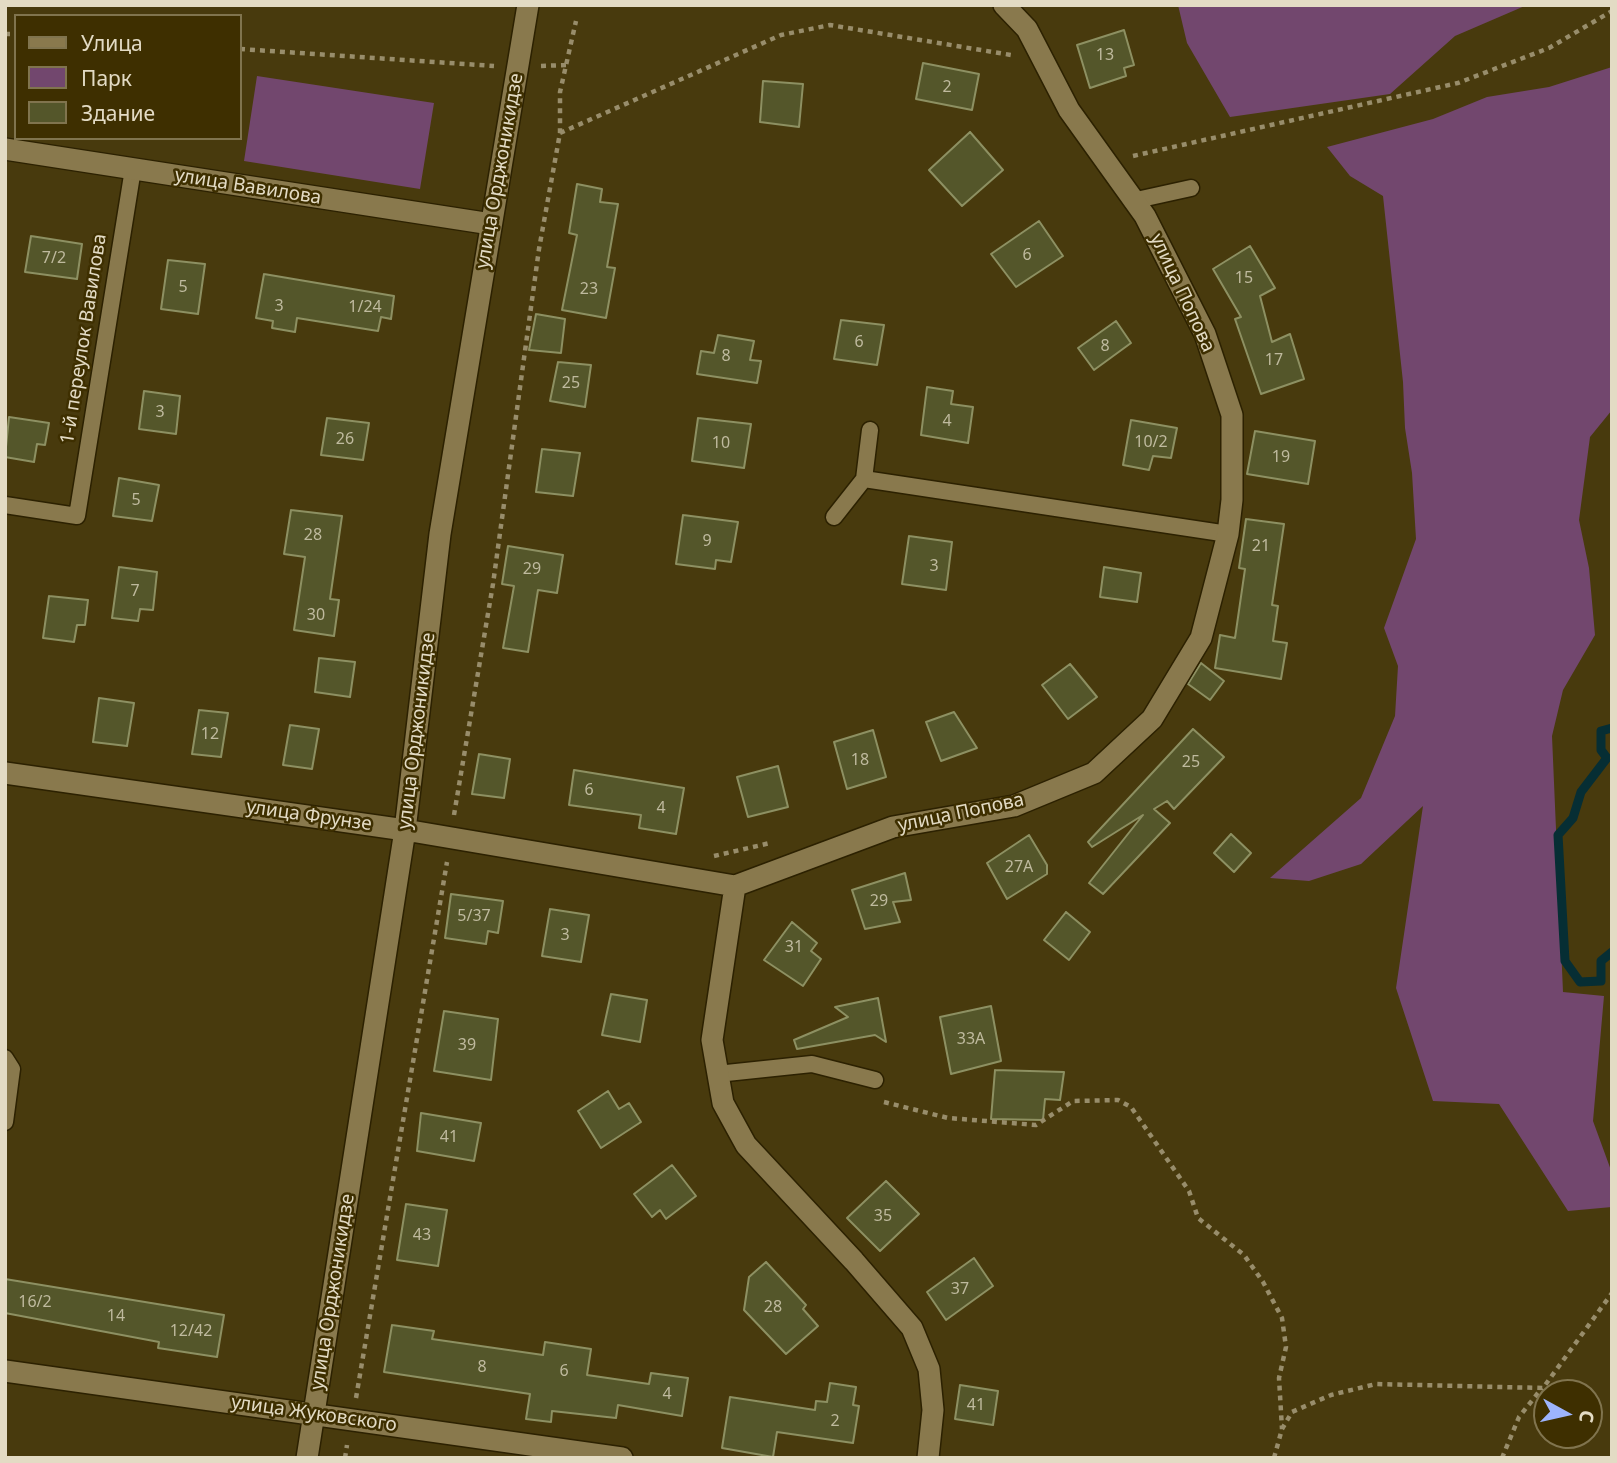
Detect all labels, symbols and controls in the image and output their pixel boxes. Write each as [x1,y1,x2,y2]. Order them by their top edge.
legend [14,14,242,140]
text: Улица [81,29,143,57]
house number: 13 [1096,45,1114,65]
text: Парк [81,64,132,92]
street label: улица Орджоникидзе [472,71,528,271]
house number: 2 [942,77,952,97]
text: Здание [81,99,155,127]
street label: улица Вавилова [173,164,323,210]
street label: улица Попова [1145,230,1219,356]
street label: 1-й переулок Вавилова [56,232,112,446]
house number: 6 [1022,245,1032,265]
house number: 7/2 [42,248,66,268]
house number: 15 [1235,268,1253,288]
house number: 5 [178,277,188,297]
house number: 23 [580,279,598,299]
house number: 3 [274,296,284,316]
house number: 1/24 [348,297,382,317]
house number: 6 [854,332,864,352]
house number: 8 [1100,336,1110,356]
house number: 8 [721,346,731,366]
house number: 17 [1265,350,1283,370]
house number: 25 [562,373,580,393]
house number: 3 [155,402,165,422]
house number: 4 [942,411,952,431]
house number: 26 [336,429,354,449]
house number: 10/2 [1134,432,1168,452]
house number: 10 [712,433,730,453]
house number: 19 [1272,447,1290,467]
house number: 5 [131,490,141,510]
house number: 28 [304,525,322,545]
house number: 9 [702,531,712,551]
house number: 21 [1252,536,1270,556]
house number: 3 [929,556,939,576]
house number: 29 [523,559,541,579]
house number: 7 [130,581,140,601]
house number: 30 [307,605,325,625]
street label: улица Орджоникидзе [394,631,440,831]
house number: 12 [201,724,219,744]
house number: 18 [851,750,869,770]
house number: 25 [1182,752,1200,772]
house number: 6 [584,780,594,800]
street label: улица Попова [896,789,1026,837]
street label: улица Фрунзе [245,796,373,836]
house number: 4 [656,798,666,818]
house number: 27А [1005,857,1033,877]
house number: 29 [870,891,888,911]
house number: 5/37 [457,906,491,926]
house number: 3 [560,925,570,945]
house number: 31 [785,937,803,957]
house number: 33А [957,1029,985,1049]
house number: 39 [458,1035,476,1055]
house number: 41 [440,1127,458,1147]
street label: улица Орджоникидзе [306,1192,360,1392]
house number: 35 [874,1206,892,1226]
house number: 43 [413,1225,431,1245]
house number: 37 [951,1279,969,1299]
house number: 16/2 [18,1292,52,1312]
house number: 28 [764,1297,782,1317]
house number: 14 [107,1306,125,1326]
house number: 12/42 [170,1321,212,1341]
house number: 8 [477,1357,487,1377]
house number: 6 [559,1361,569,1381]
north arrow [1533,1379,1603,1449]
house number: 4 [662,1384,672,1404]
street label: улица Жуковского [230,1391,398,1437]
house number: 41 [967,1395,985,1415]
text: С [1573,1409,1601,1425]
house number: 2 [830,1411,840,1431]

